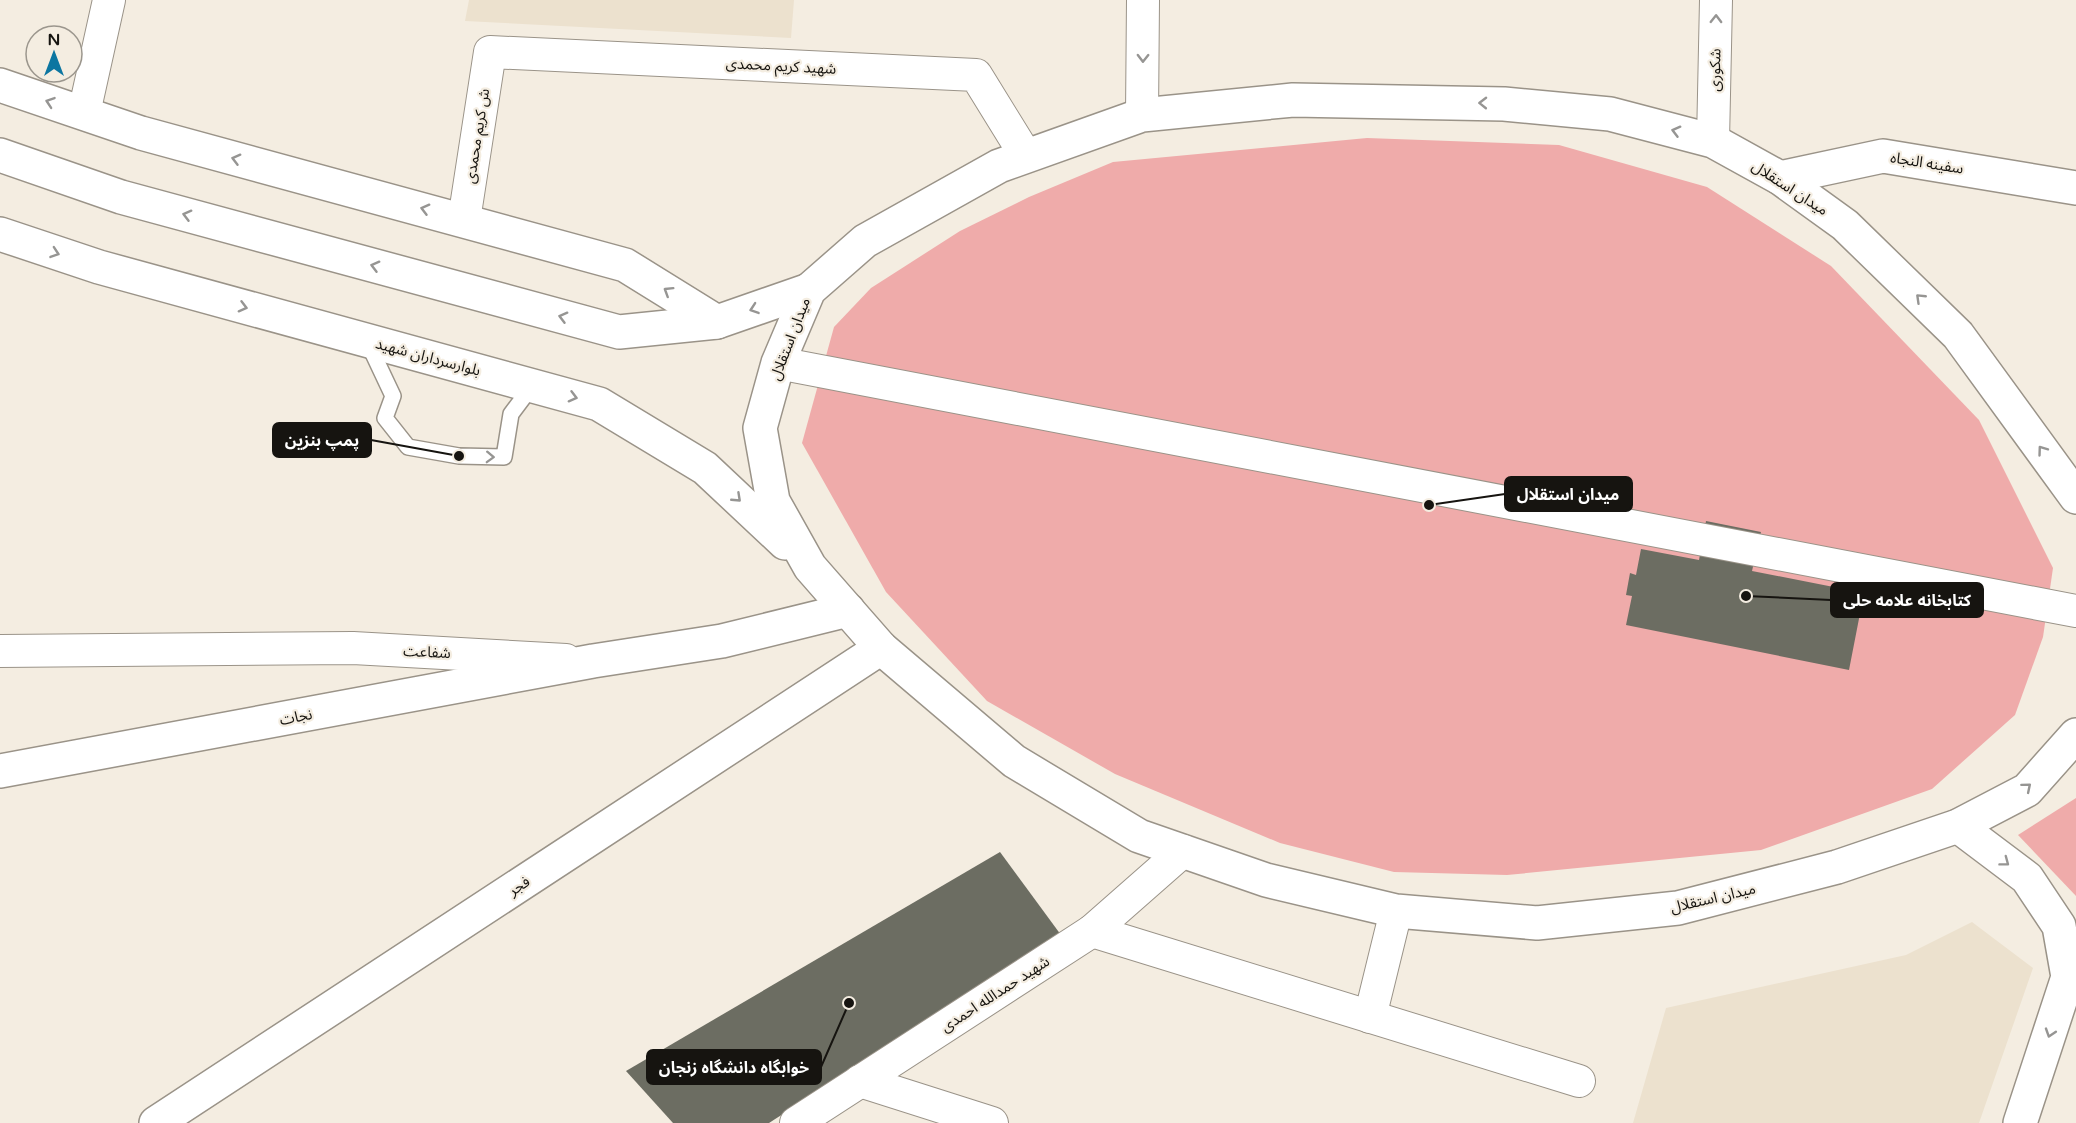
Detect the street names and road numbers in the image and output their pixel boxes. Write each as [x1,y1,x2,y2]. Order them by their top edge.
street label: شکوری [1706,48,1724,92]
street label: شهید کریم محمدی [725,54,837,80]
street label: ش کریم محمدی [461,87,495,185]
street label: سفینه النجاه [1889,148,1965,178]
street label: میدان استقلال [1749,157,1831,219]
street label: میدان استقلال [766,295,814,383]
street label: بلوارسرداران شهید [373,334,483,380]
street label: شفاعت [403,642,451,662]
street label: نجات [278,705,314,729]
street label: فجر [504,872,533,900]
street label: میدان استقلال [1669,879,1757,917]
street label: شهید حمدالله احمدی [937,952,1053,1036]

